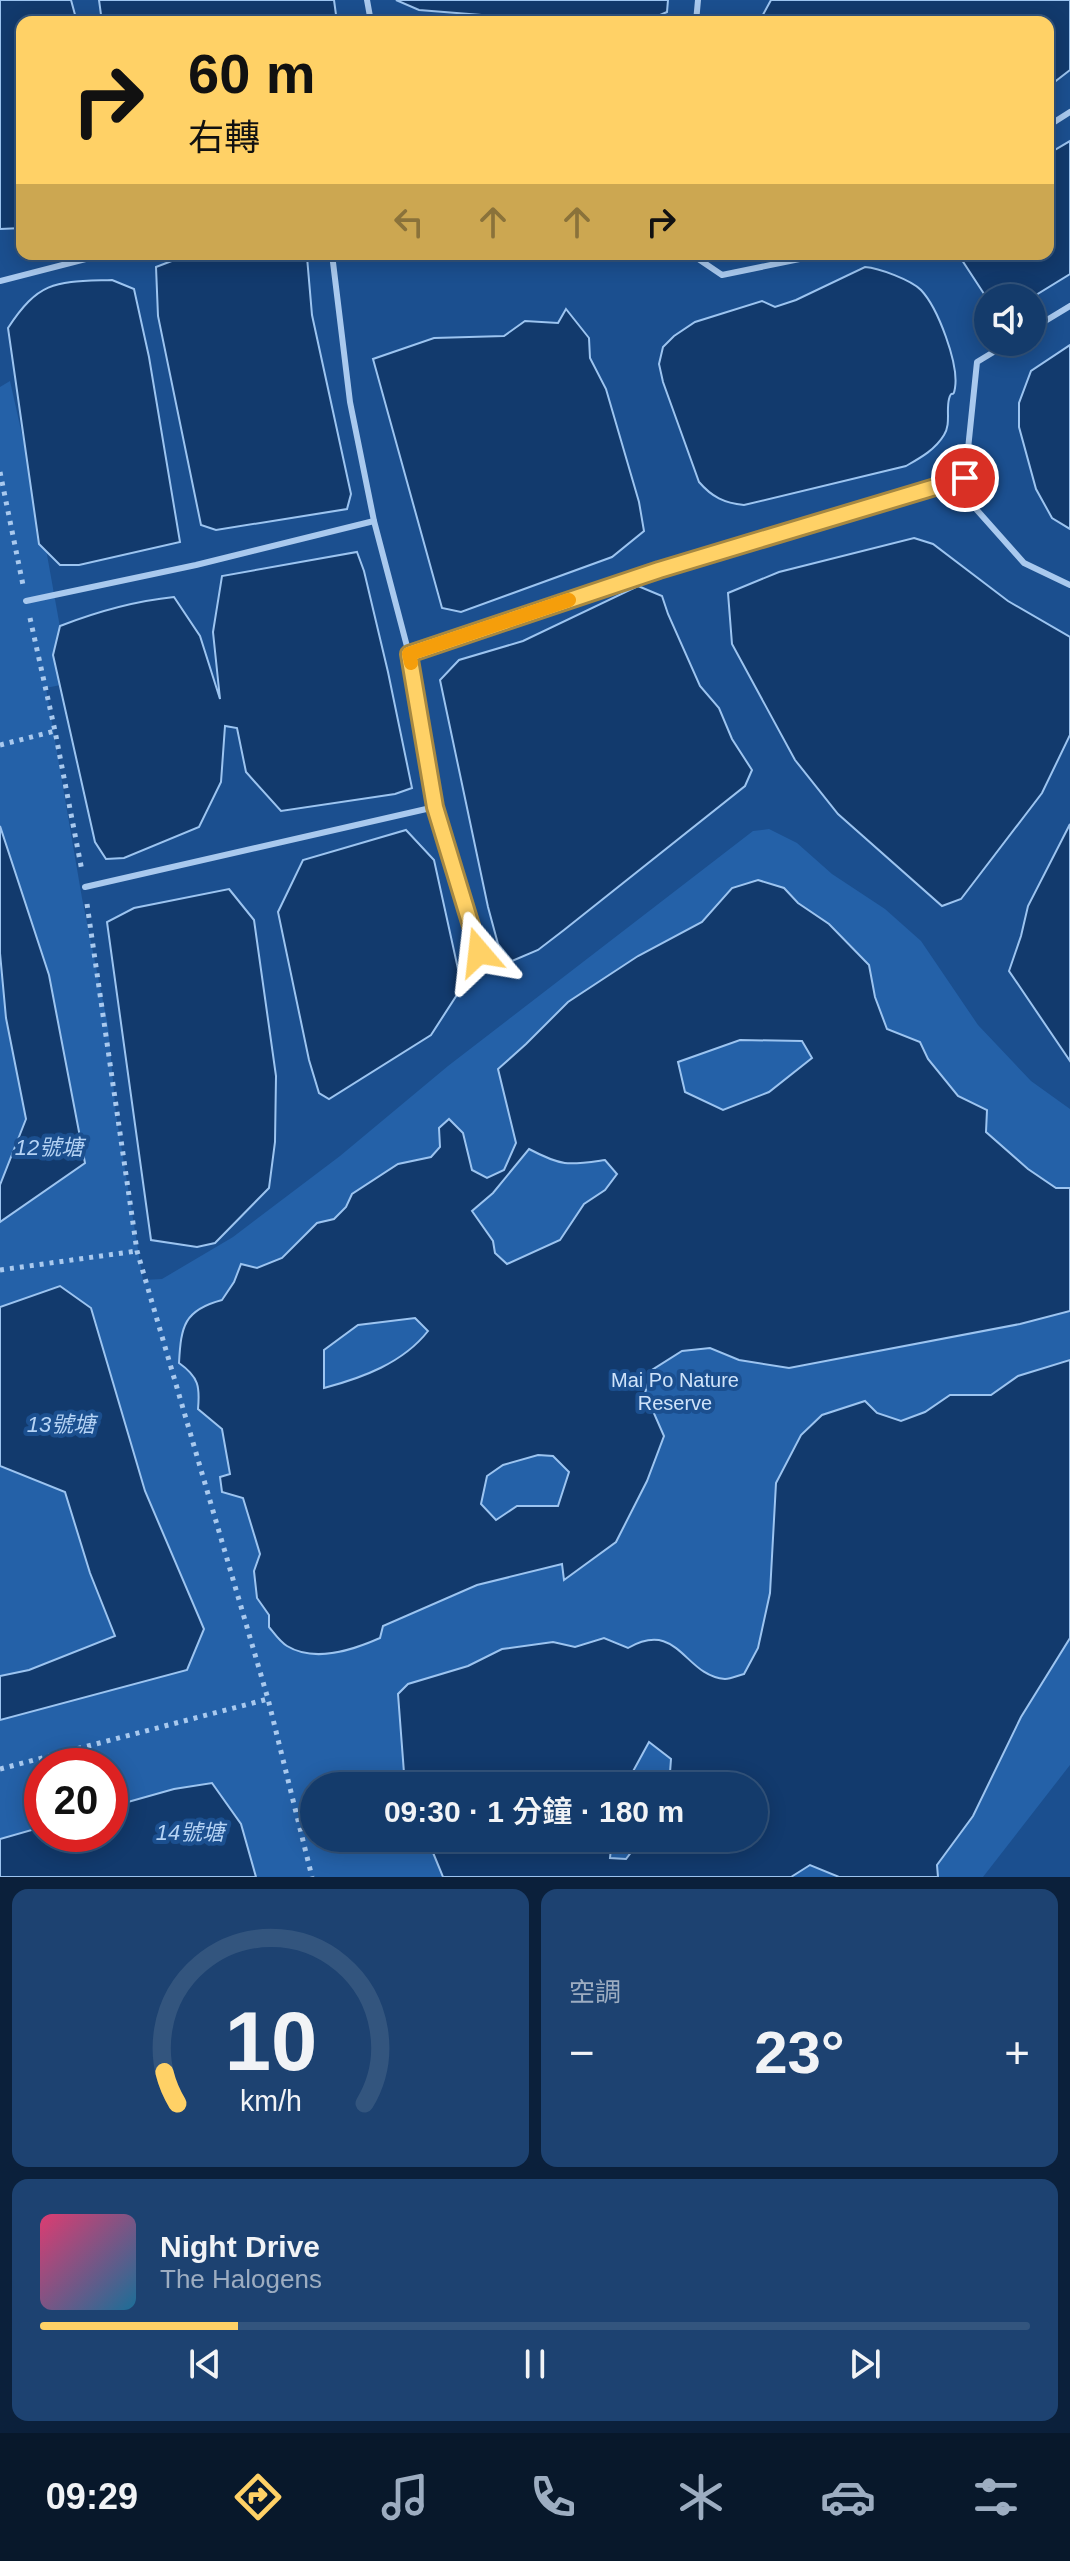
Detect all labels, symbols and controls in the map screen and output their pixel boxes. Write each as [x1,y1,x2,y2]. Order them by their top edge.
text: 60 m [188,42,316,105]
icon: right [56,48,160,152]
text: 右轉 [188,117,260,158]
icon: left [387,200,431,244]
icon: ahead [471,200,515,244]
icon: ahead [555,200,599,244]
icon: right [639,200,683,244]
map controls [974,284,1046,356]
button: sound [974,284,1046,356]
pin [931,444,999,512]
icon: arrive [943,456,987,500]
position arrow [437,910,521,994]
water label: 12號塘 [15,1135,87,1160]
park label: Mai Po Nature Reserve [611,1369,739,1414]
water label: 13號塘 [27,1412,99,1437]
speed limit sign: 20 [24,1748,128,1852]
text: 09:30 · 1 分鐘 · 180 m [384,1795,684,1828]
water label: 14號塘 [156,1820,228,1845]
text: 空調 [569,1977,621,2007]
text: 10 [224,1995,317,2088]
text: 23° [754,2019,845,2086]
text: − [569,2028,595,2077]
text: + [1004,2028,1030,2077]
text: km/h [240,2085,301,2117]
text: Night Drive [160,2230,320,2263]
text: The Halogens [160,2264,322,2294]
icon: previous [183,2342,227,2386]
icon: pause [513,2342,557,2386]
icon: next [843,2342,887,2386]
icon: directions [230,2469,286,2525]
icon: music [377,2469,433,2525]
icon: phone [525,2469,581,2525]
icon: climate [673,2469,729,2525]
icon: car [820,2469,876,2525]
icon: filters [968,2469,1024,2525]
text: 09:29 [46,2476,138,2517]

